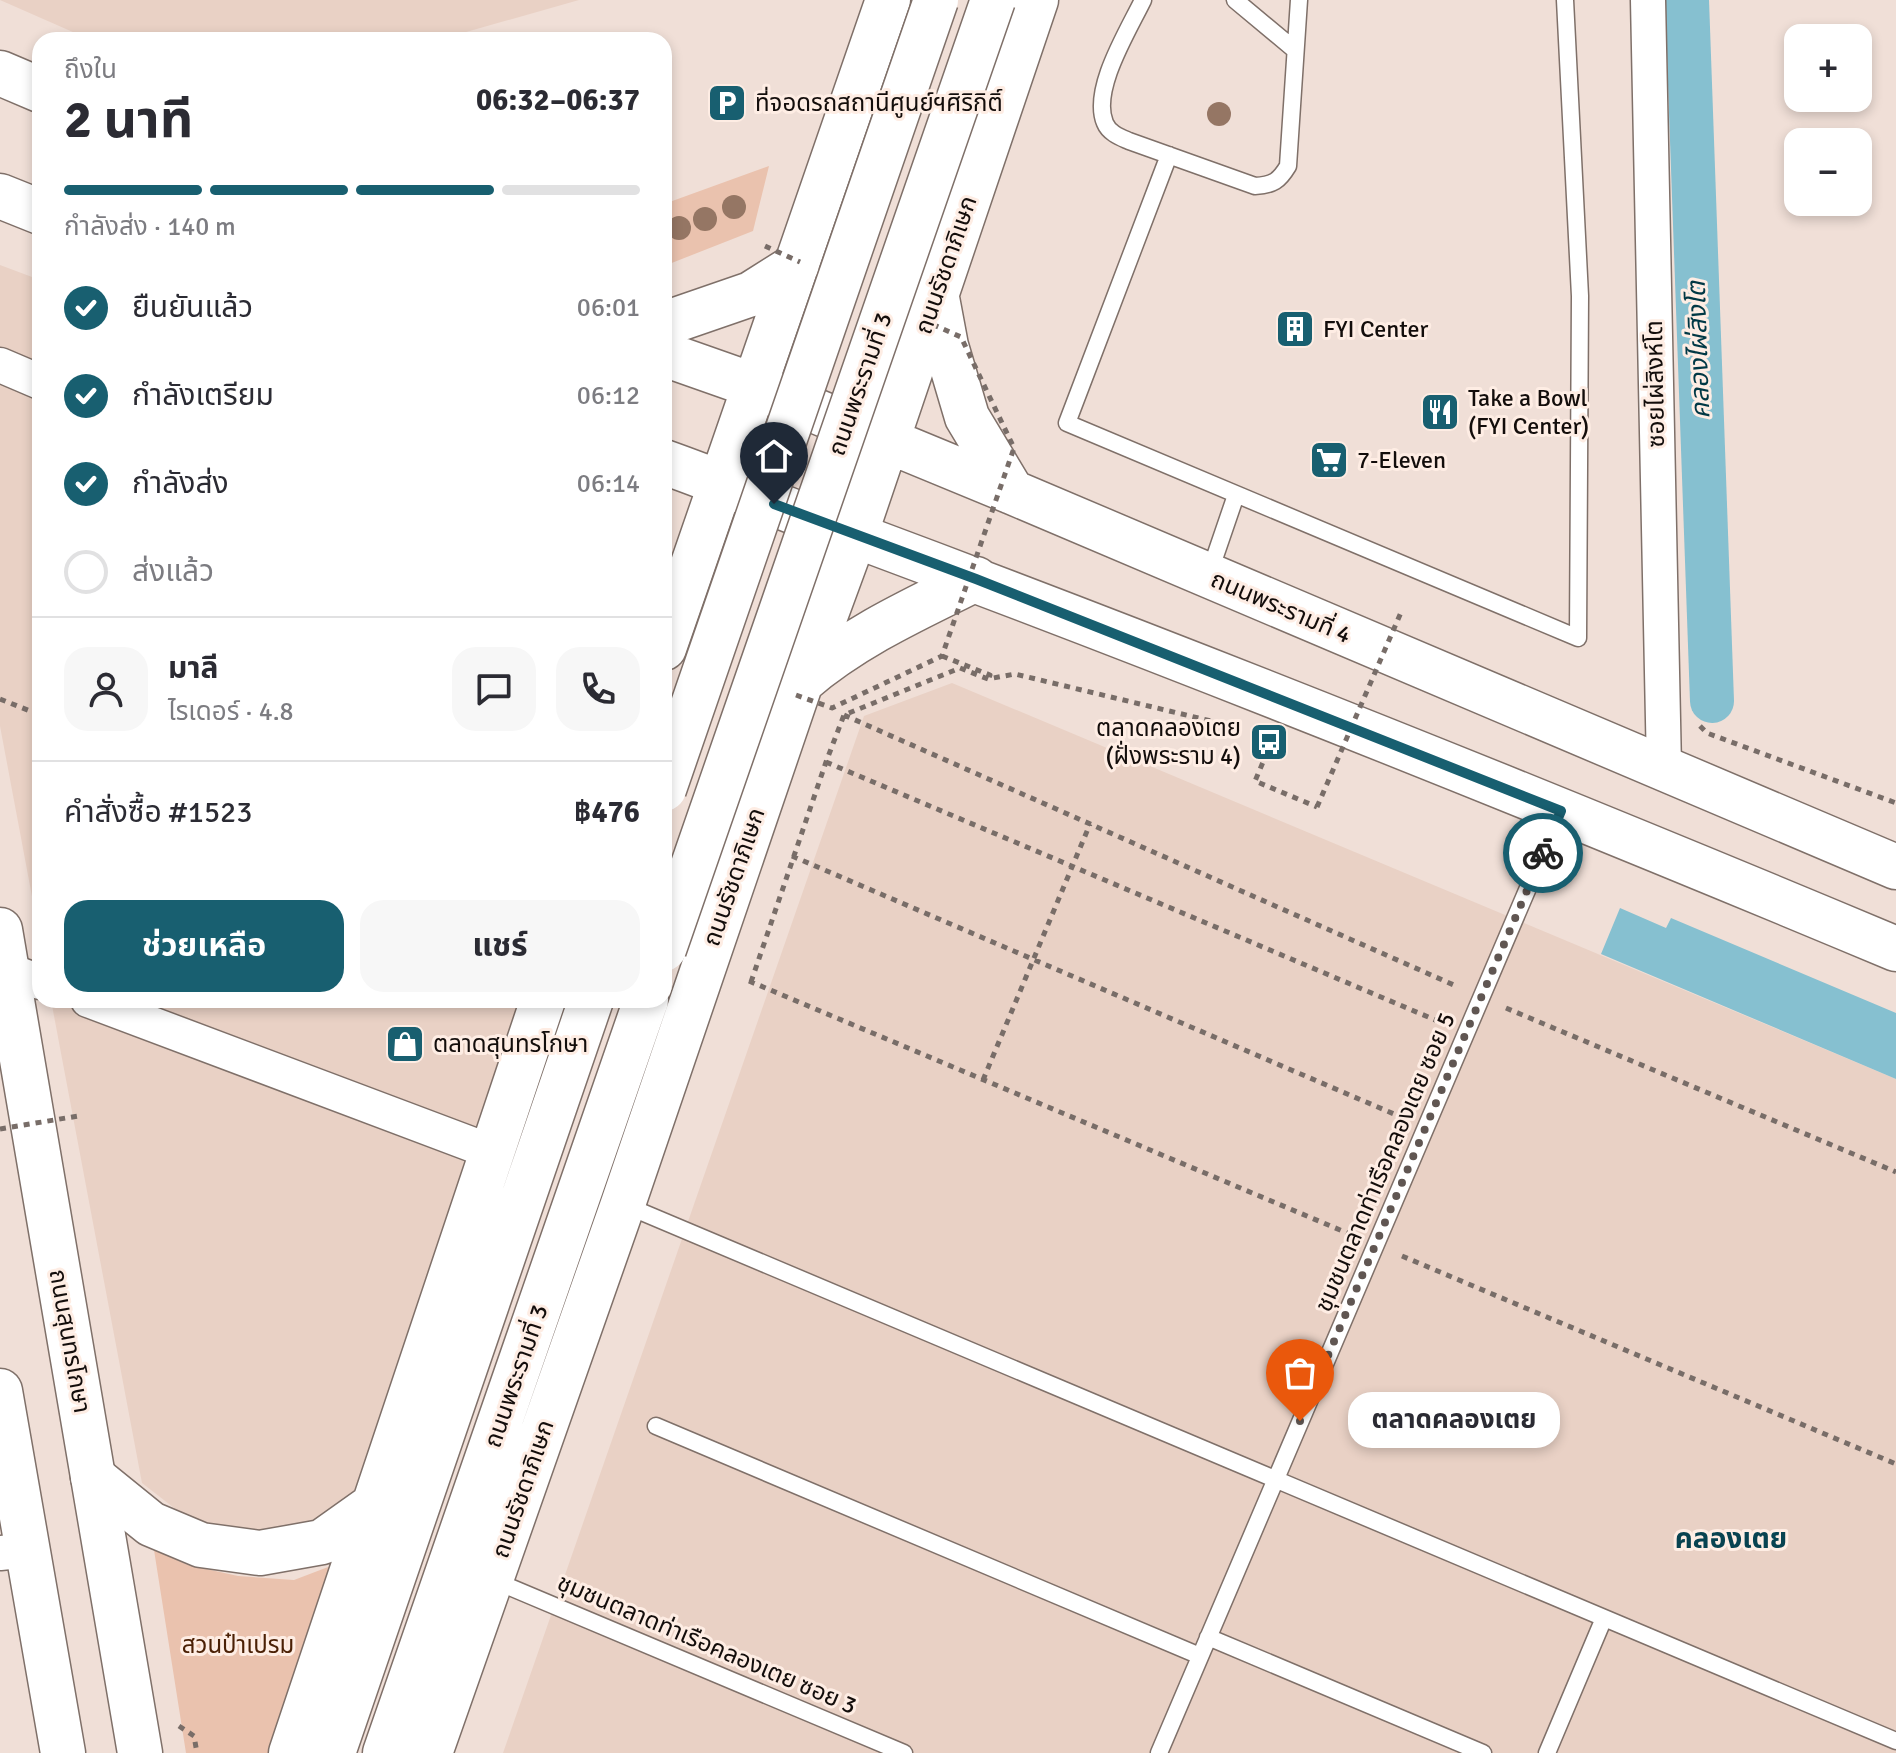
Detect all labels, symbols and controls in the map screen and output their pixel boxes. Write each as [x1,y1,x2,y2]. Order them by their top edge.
map controls [1784,24,1872,216]
button: + [1784,24,1872,112]
text: ถึงใน [64,54,117,86]
text: 06:32–06:37 [476,82,640,119]
parking icon: ที่จอดรถสถานีศูนย์ฯศิริกิติ์ [706,82,748,124]
place label: ที่จอดรถสถานีศูนย์ฯศิริกิติ์ [755,86,1003,118]
text: 2 นาที [64,88,193,152]
button: − [1784,128,1872,216]
street label: ถนนรัชดาภิเษก [908,192,984,338]
text: กำลังส่ง · 140 m [64,211,236,243]
water label: คลองไผ่สิงโต [1681,279,1717,419]
icon: check [64,286,108,330]
text: ยืนยันแล้ว [132,289,253,326]
text: 06:01 [577,292,640,324]
street label: ถนนพระรามที่ 3 [820,308,899,460]
building icon: FYI Center [1274,308,1316,350]
place label: FYI Center [1323,314,1429,344]
street label: ซอยไผ่สิงห์โต [1639,320,1671,448]
icon: check [64,374,108,418]
text: กำลังเตรียม [132,377,274,414]
text: 06:12 [577,380,640,412]
place label: Take a Bowl (FYI Center) [1468,383,1589,441]
restaurant icon: Take a Bowl (FYI Center) [1419,391,1461,433]
pin [740,422,808,504]
icon: home [752,434,796,478]
supermarket icon: 7-Eleven [1308,439,1350,481]
place label: 7-Eleven [1357,445,1446,475]
icon: check [64,462,108,506]
text: กำลังส่ง [132,465,229,502]
text: 06:14 [577,468,640,500]
text: ส่งแล้ว [132,553,214,590]
street label: ถนนพระรามที่ 4 [1206,562,1356,650]
button: person [64,647,148,731]
button: chat [452,647,536,731]
button: phone [556,647,640,731]
text: มาลี [168,650,218,687]
text: ไรเดอร์ · 4.8 [168,696,294,728]
place label: ตลาดคลองเตย (ฝั่งพระราม 4) [1096,713,1241,771]
bus stop icon: ตลาดคลองเตย (ฝั่งพระราม 4) [1248,721,1290,763]
text: คำสั่งซื้อ #1523 [64,794,253,831]
text: ฿476 [574,794,640,831]
street label: ถนนรัชดาภิเษก [696,804,772,950]
courier [1503,813,1583,893]
icon: bike [1521,831,1565,875]
button: ช่วยเหลือ [64,900,344,992]
button: แชร์ [360,900,640,992]
street label: ชุมชนตลาดท่าเรือคลองเตย ซอย 5 [1308,1008,1462,1316]
shop icon: ตลาดสุนทรโกษา [384,1023,426,1065]
place label: ตลาดสุนทรโกษา [433,1029,588,1059]
street label: ถนนสุนทรโกษา [43,1267,97,1415]
street label: ถนนพระรามที่ 3 [476,1300,555,1452]
pin [1266,1339,1334,1421]
icon: bag [1278,1351,1322,1395]
callout: ตลาดคลองเตย [1348,1393,1560,1449]
text: ตลาดคลองเตย [1372,1404,1536,1436]
street label: ถนนรัชดาภิเษก [485,1416,561,1562]
district label: คลองเตย [1675,1522,1787,1556]
street label: ชุมชนตลาดท่าเรือคลองเตย ซอย 3 [553,1567,861,1721]
park label: สวนป๋าเปรม [182,1630,294,1660]

